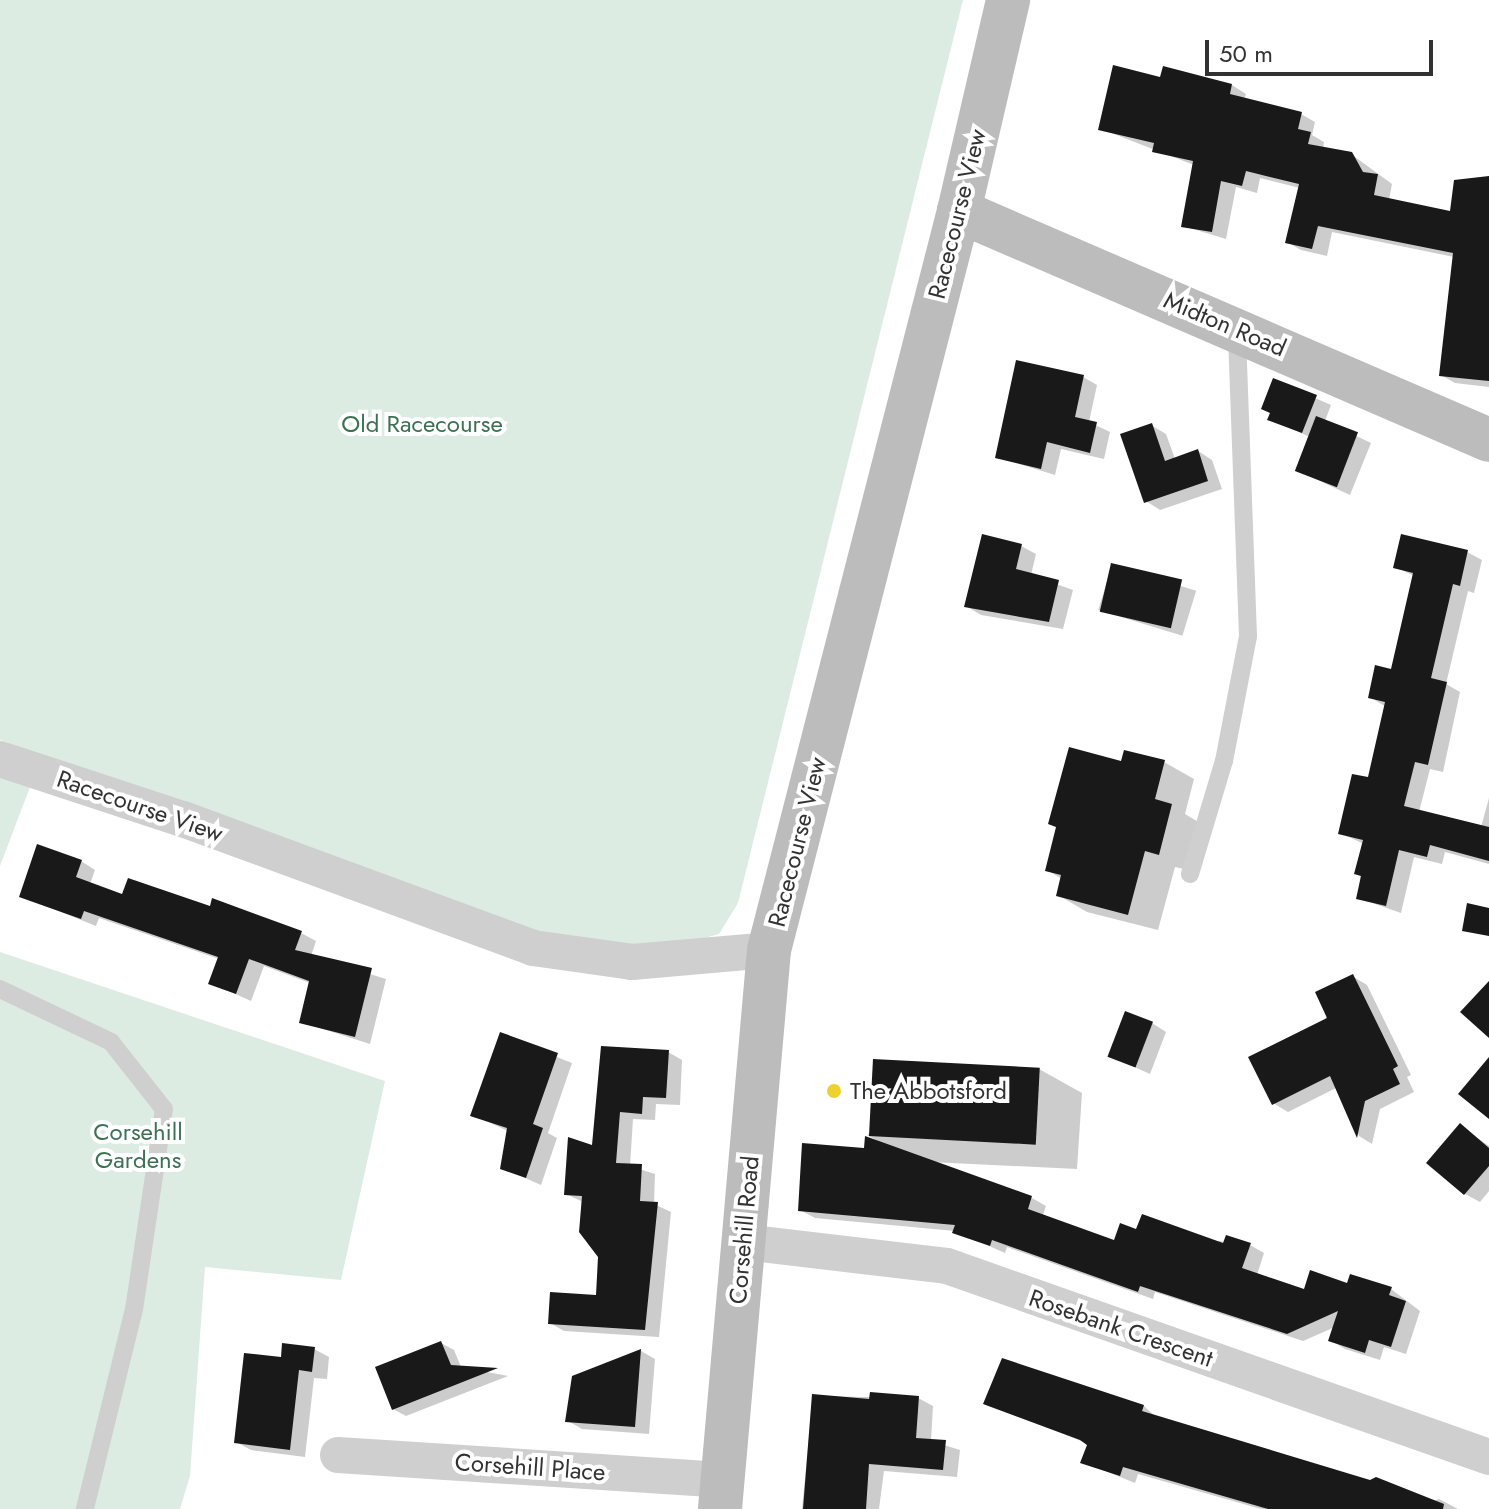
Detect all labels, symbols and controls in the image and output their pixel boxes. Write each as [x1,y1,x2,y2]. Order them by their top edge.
scale bar [1209,24,1437,74]
text: 50 m [1219,36,1273,71]
street label: Racecourse View [922,126,992,302]
street label: Midton Road [1160,285,1290,363]
park label: Old Racecourse [341,410,503,438]
street label: Racecourse View [762,754,832,930]
street label: Racecourse View [53,764,227,848]
place label: The Abbotsford [850,1077,1007,1105]
marker: The Abbotsford [825,1082,843,1100]
park label: Corsehill Gardens [93,1118,183,1174]
street label: Corsehill Road [723,1155,765,1305]
street label: Rosebank Crescent [1025,1283,1217,1373]
street label: Corsehill Place [454,1447,606,1487]

